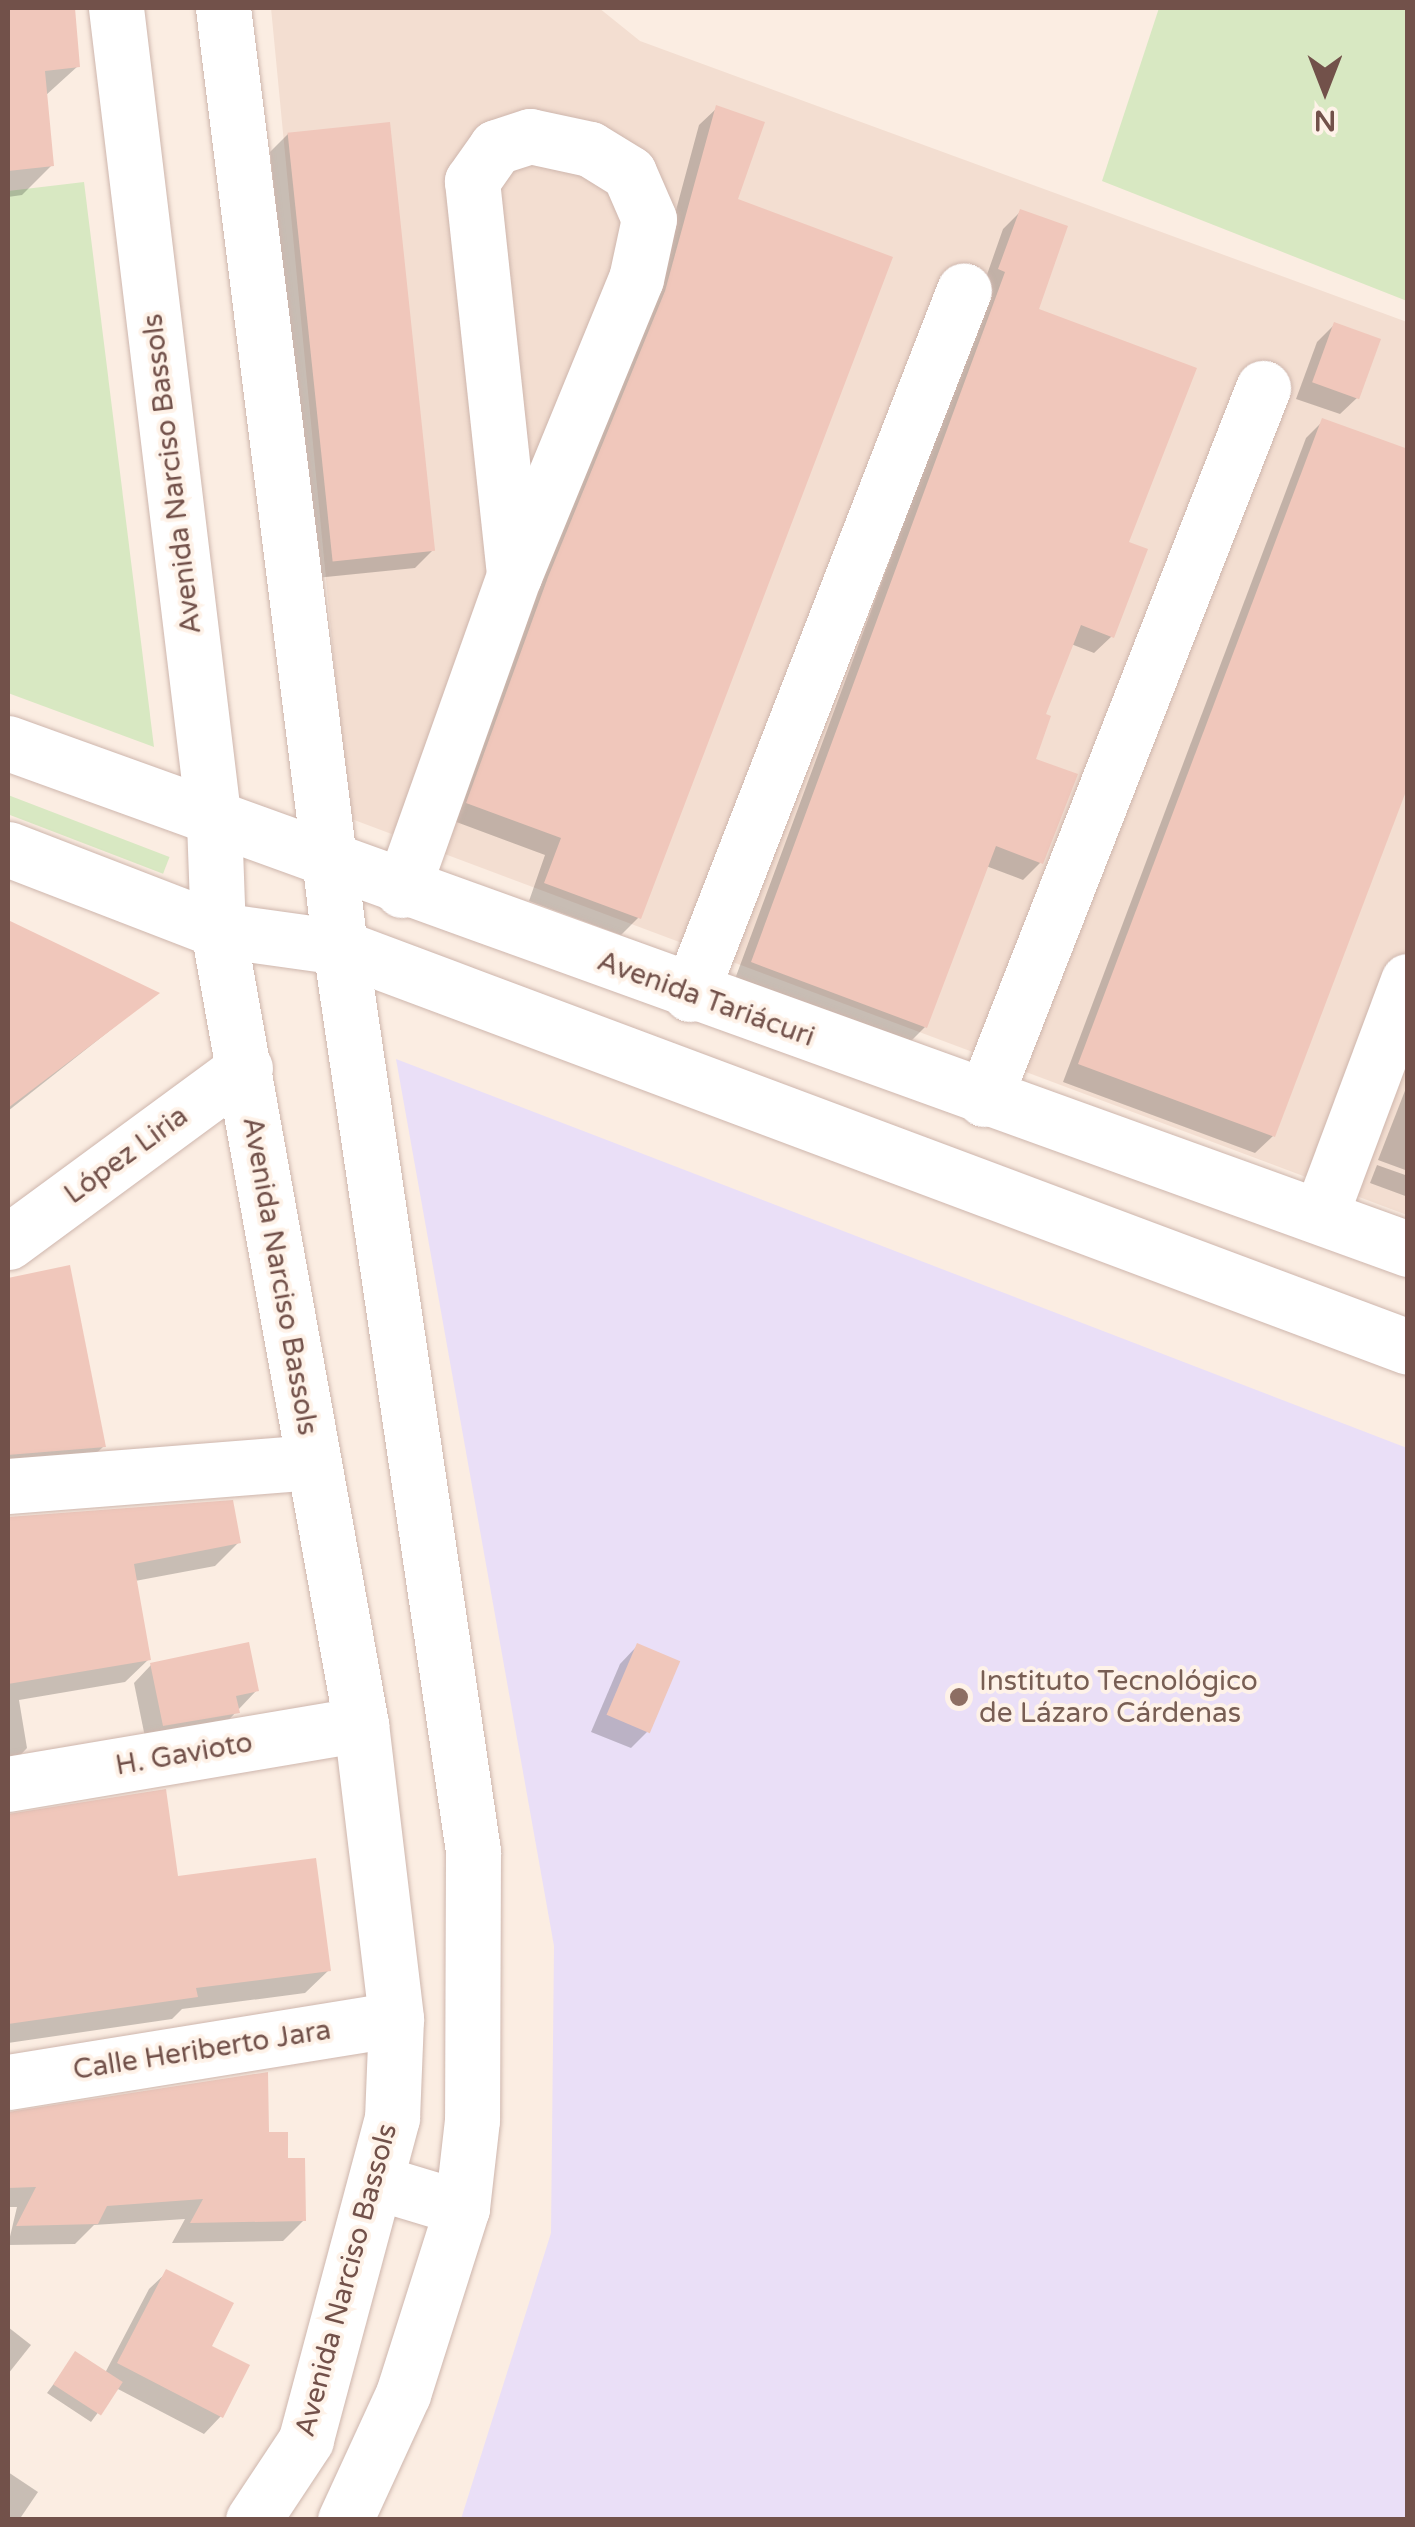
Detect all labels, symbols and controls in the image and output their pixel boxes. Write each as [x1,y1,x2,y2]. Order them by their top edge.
north arrow [1275,40,1375,140]
text: N [1314,103,1336,137]
street label: Avenida Narciso Bassols [136,312,208,636]
street label: Avenida Tariácuri [593,944,819,1054]
street label: López Liria [58,1099,194,1211]
street label: Avenida Narciso Bassols [235,1114,325,1438]
place label: Instituto Tecnológico de Lázaro Cárdenas [979,1664,1258,1730]
marker: Instituto Tecnológico de Lázaro Cárdenas [948,1686,970,1708]
street label: H. Gavioto [113,1725,255,1783]
street label: Calle Heriberto Jara [71,2013,333,2087]
street label: Avenida Narciso Bassols [288,2120,404,2440]

